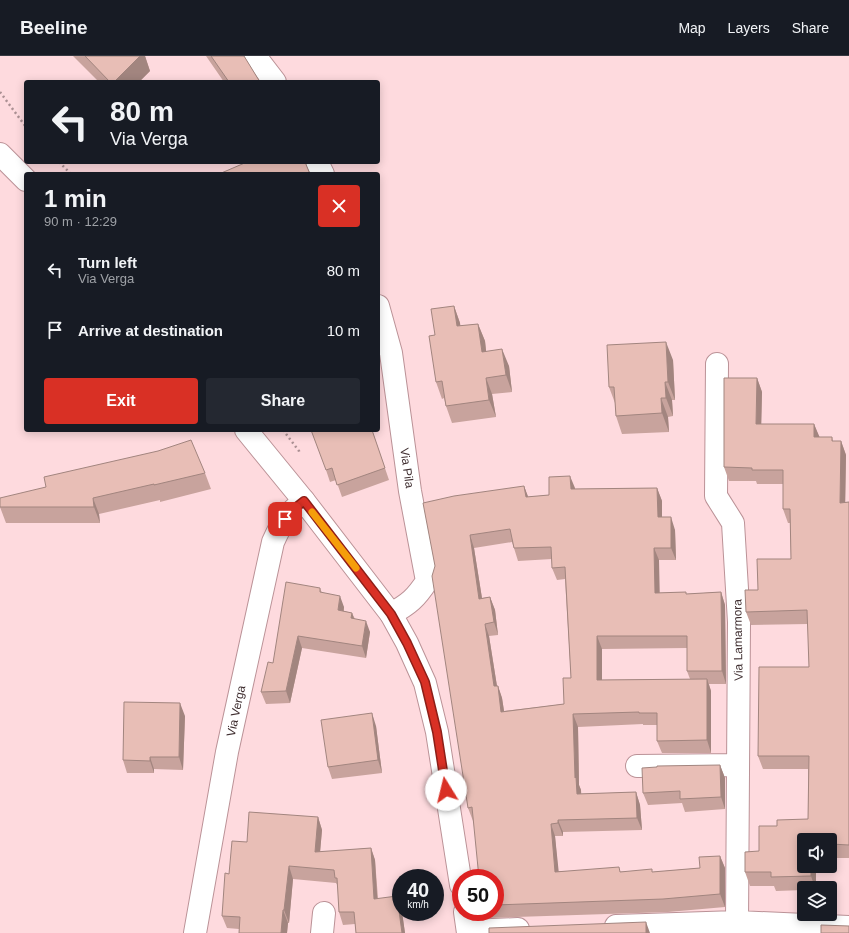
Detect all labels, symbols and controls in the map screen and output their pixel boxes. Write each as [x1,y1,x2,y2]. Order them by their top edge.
text: Beeline [20,17,88,38]
text: Map [678,20,706,36]
text: Layers [728,20,770,36]
text: Share [792,20,829,36]
icon: left [44,96,96,148]
text: 80 m [110,96,174,127]
text: Via Verga [110,129,188,149]
text: 1 min [44,185,107,212]
button: close [318,185,360,227]
text: 90 m · 12:29 [44,214,117,229]
text: Turn left [78,254,137,271]
icon: left [44,259,66,281]
text: 80 m [327,262,360,279]
text: Via Verga [78,271,134,286]
icon: arrive [44,319,66,341]
text: Arrive at destination [78,322,223,339]
text: 10 m [327,322,360,339]
button: Exit [44,378,198,424]
button: Share [206,378,360,424]
street label: Via Pila [397,447,417,489]
pin [268,502,302,536]
icon: arrive [274,508,296,530]
street label: Via Lamarmora [730,599,746,681]
street label: Via Verga [224,684,248,738]
position arrow [425,769,467,811]
map controls [797,833,837,921]
button: sound [797,833,837,873]
speed limit sign: 50 [452,869,504,921]
text: 40 [407,879,429,901]
button: layers [797,881,837,921]
text: km/h [407,899,429,910]

